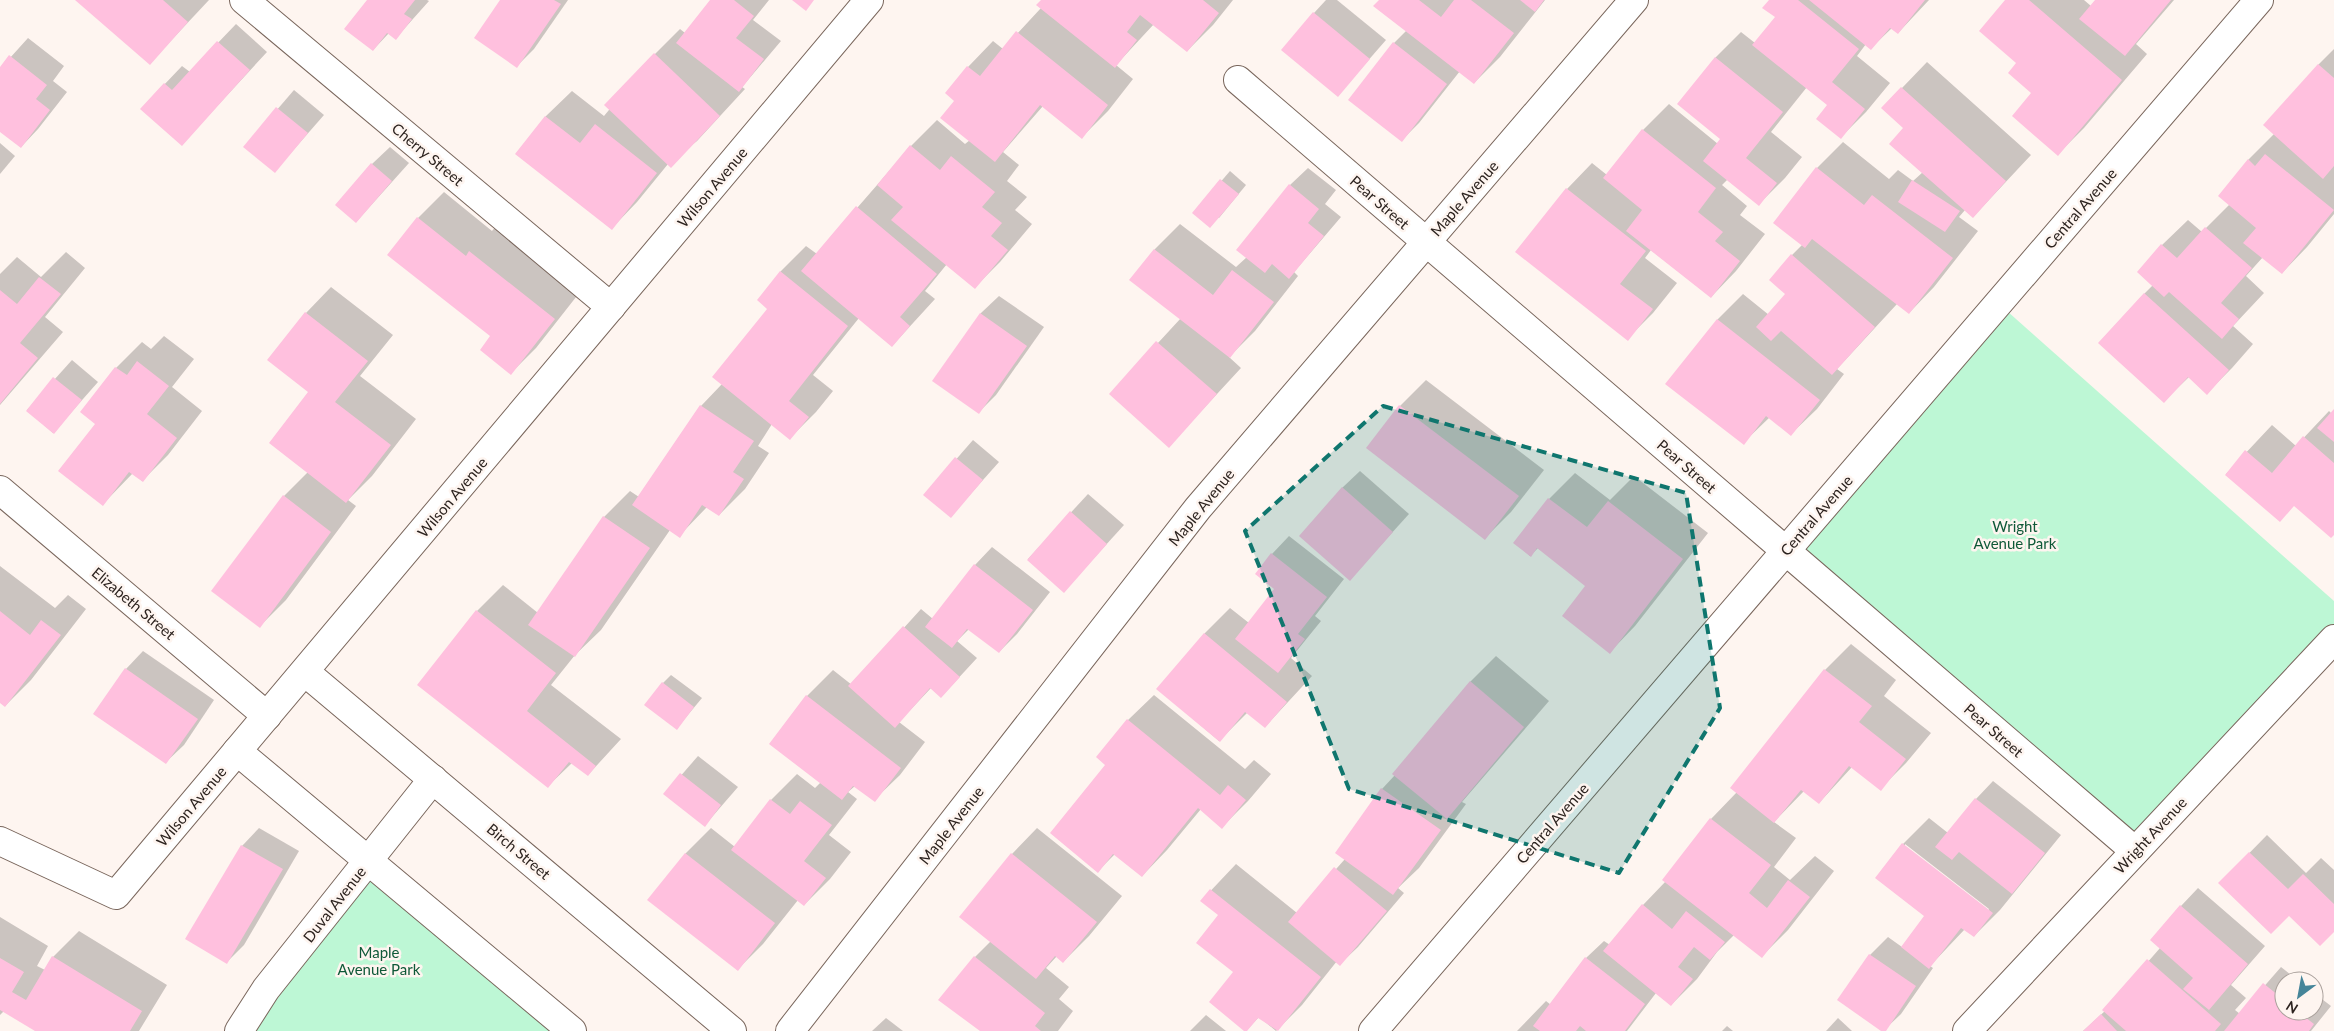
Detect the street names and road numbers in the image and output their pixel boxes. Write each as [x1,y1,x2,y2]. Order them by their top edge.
street label: Cherry Street [389,119,468,190]
street label: Wilson Avenue [673,143,751,231]
street label: Maple Avenue [1426,157,1502,239]
street label: Central Avenue [2040,164,2120,252]
street label: Pear Street [1347,171,1414,233]
street label: Pear Street [1654,435,1721,497]
street label: Wilson Avenue [413,453,491,541]
street label: Maple Avenue [1164,465,1238,549]
street label: Central Avenue [1776,471,1856,559]
street label: Elizabeth Street [89,563,180,643]
street label: Pear Street [1961,699,2028,761]
street label: Wilson Avenue [152,762,230,850]
street label: Central Avenue [1512,779,1592,867]
street label: Maple Avenue [915,782,987,868]
street label: Wright Avenue [2110,793,2190,877]
street label: Birch Street [484,819,555,883]
street label: Duval Avenue [299,862,369,945]

